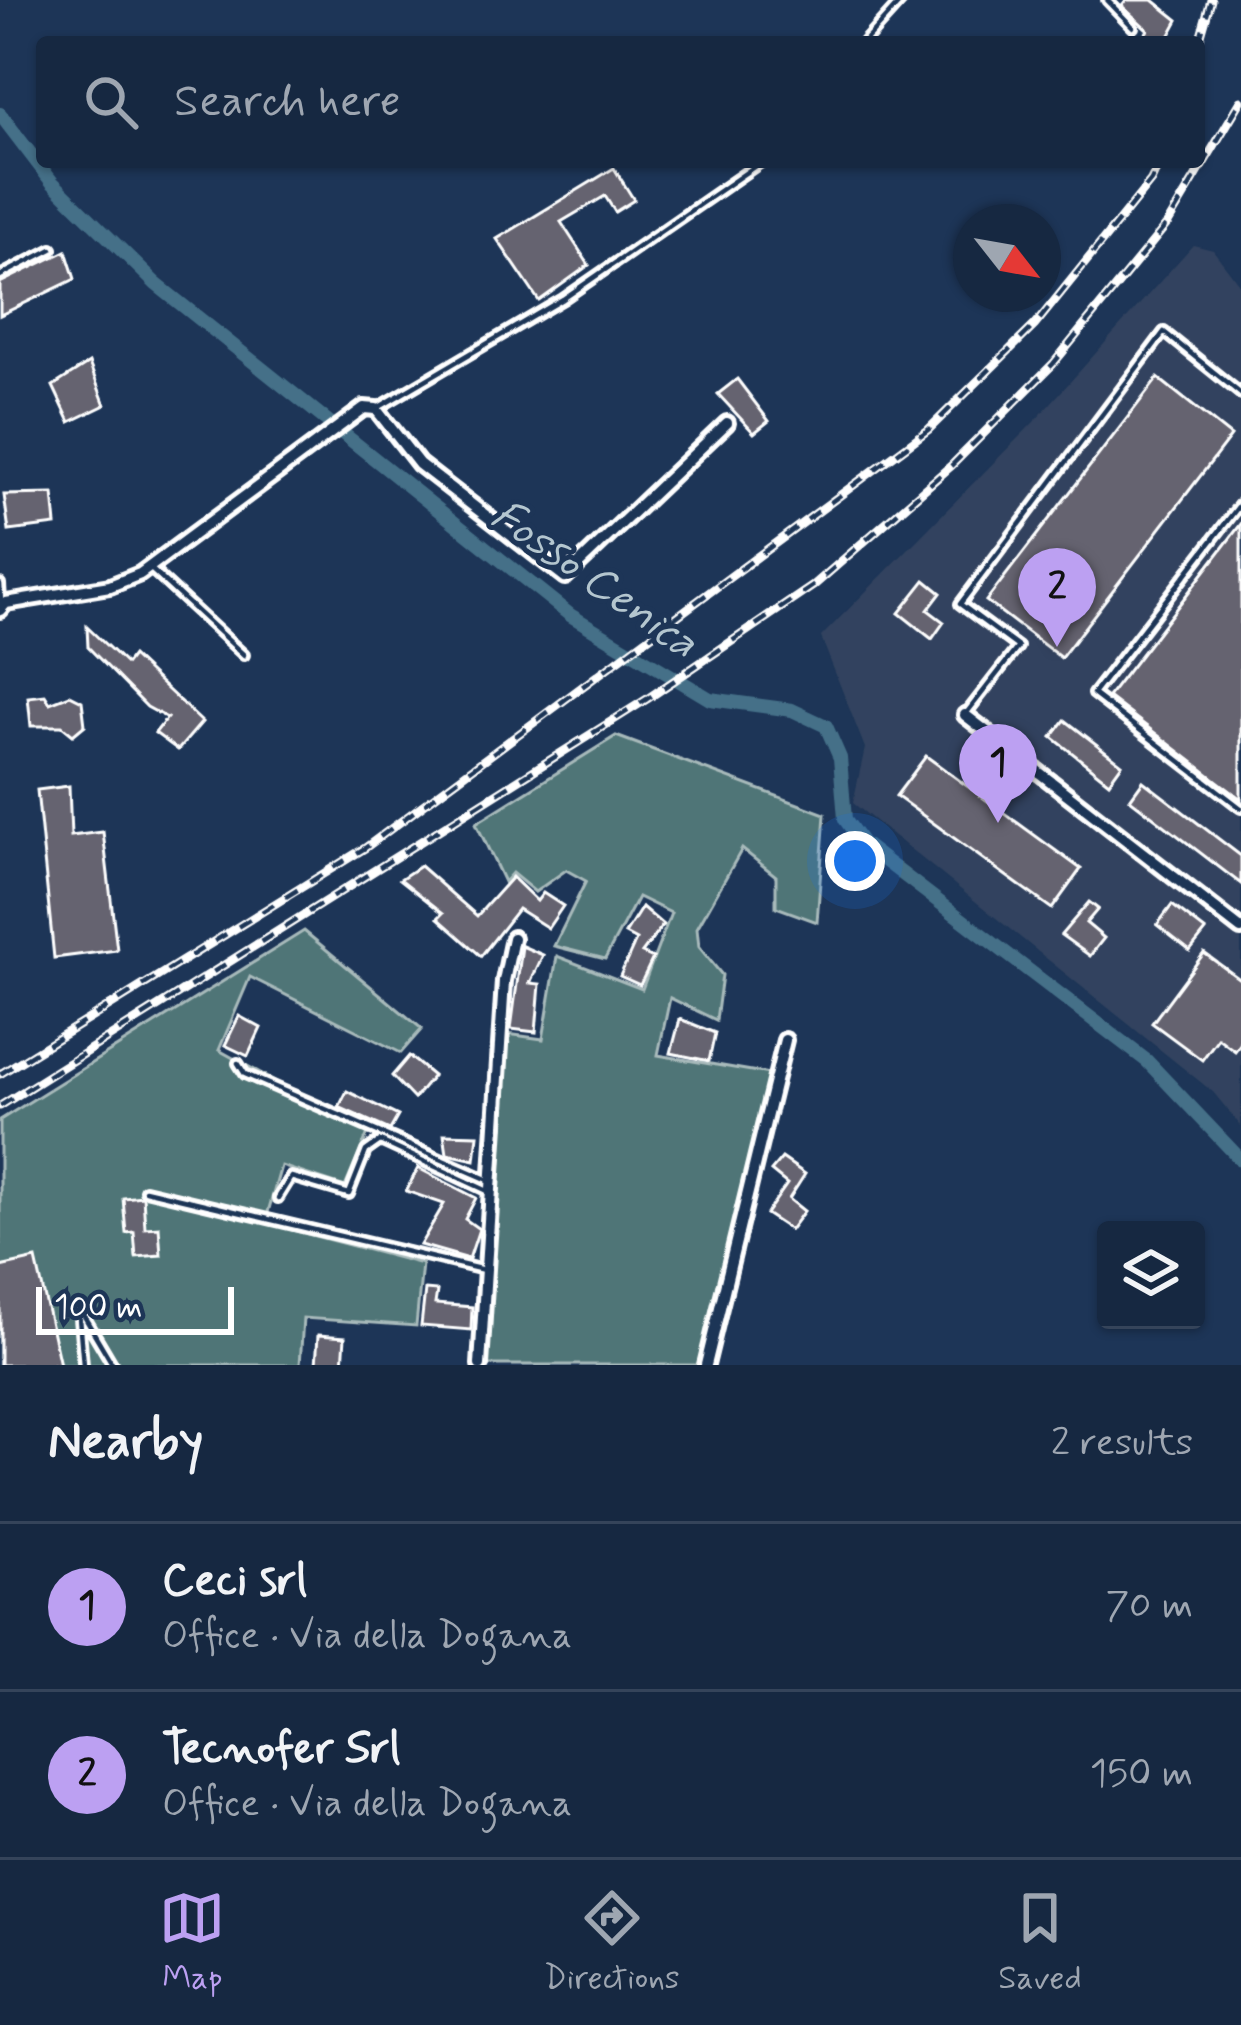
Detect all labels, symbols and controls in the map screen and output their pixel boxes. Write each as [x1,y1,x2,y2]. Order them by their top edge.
search box [36,36,1205,168]
icon: search [78,69,144,135]
text: Search here [174,73,401,132]
north arrow [953,204,1061,312]
water label: Fosso Cenica [479,487,709,673]
pin: 2 [1018,548,1096,647]
pin: 1 [959,724,1037,823]
your location [825,831,885,891]
map controls [1097,1221,1205,1329]
button: layers [1097,1221,1205,1329]
scale bar [36,1281,234,1334]
text: 100 m [54,1286,143,1330]
text: Nearby [48,1410,203,1476]
text: 2 results [1051,1418,1193,1469]
text: Ceci srl [162,1552,307,1611]
text: 1 [78,1581,96,1632]
text: 70 m [1105,1581,1193,1632]
text: Office · Via della Dogana [162,1611,572,1662]
text: Tecnofer Srl [162,1720,401,1779]
text: 2 [77,1749,97,1800]
text: 150 m [1090,1749,1193,1800]
text: Office · Via della Dogana [162,1779,572,1830]
tab: Map [159,1885,225,2001]
tab: Directions [544,1885,680,2001]
tab: Saved [998,1885,1082,2001]

